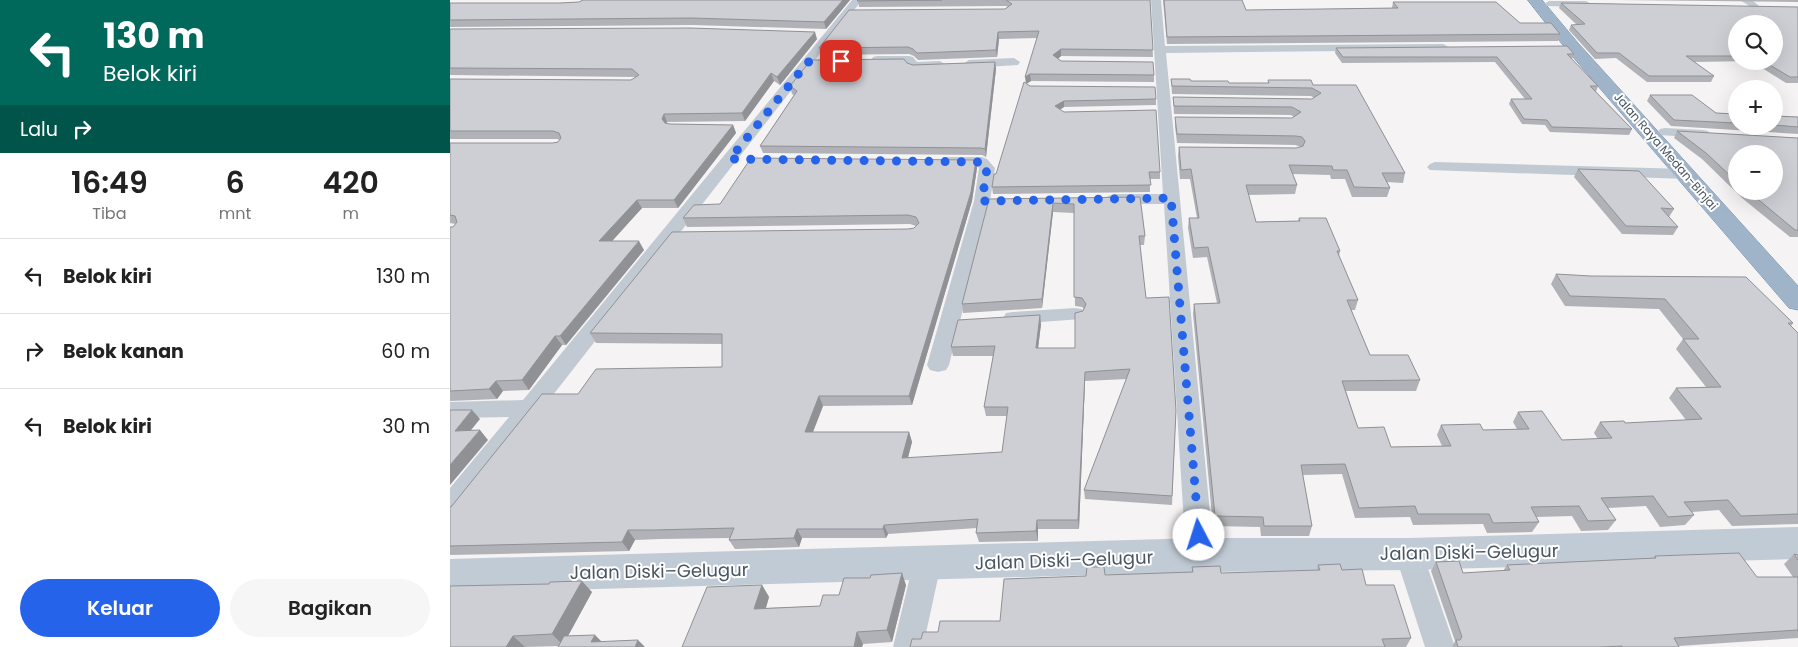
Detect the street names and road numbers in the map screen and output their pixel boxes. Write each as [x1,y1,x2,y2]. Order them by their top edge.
street label: Jalan Raya Medan-Binjai [1610,89,1722,213]
street label: Jalan Diski–Gelugur [1380,538,1559,566]
street label: Jalan Diski–Gelugur [974,544,1154,576]
street label: Jalan Diski–Gelugur [570,557,749,585]

